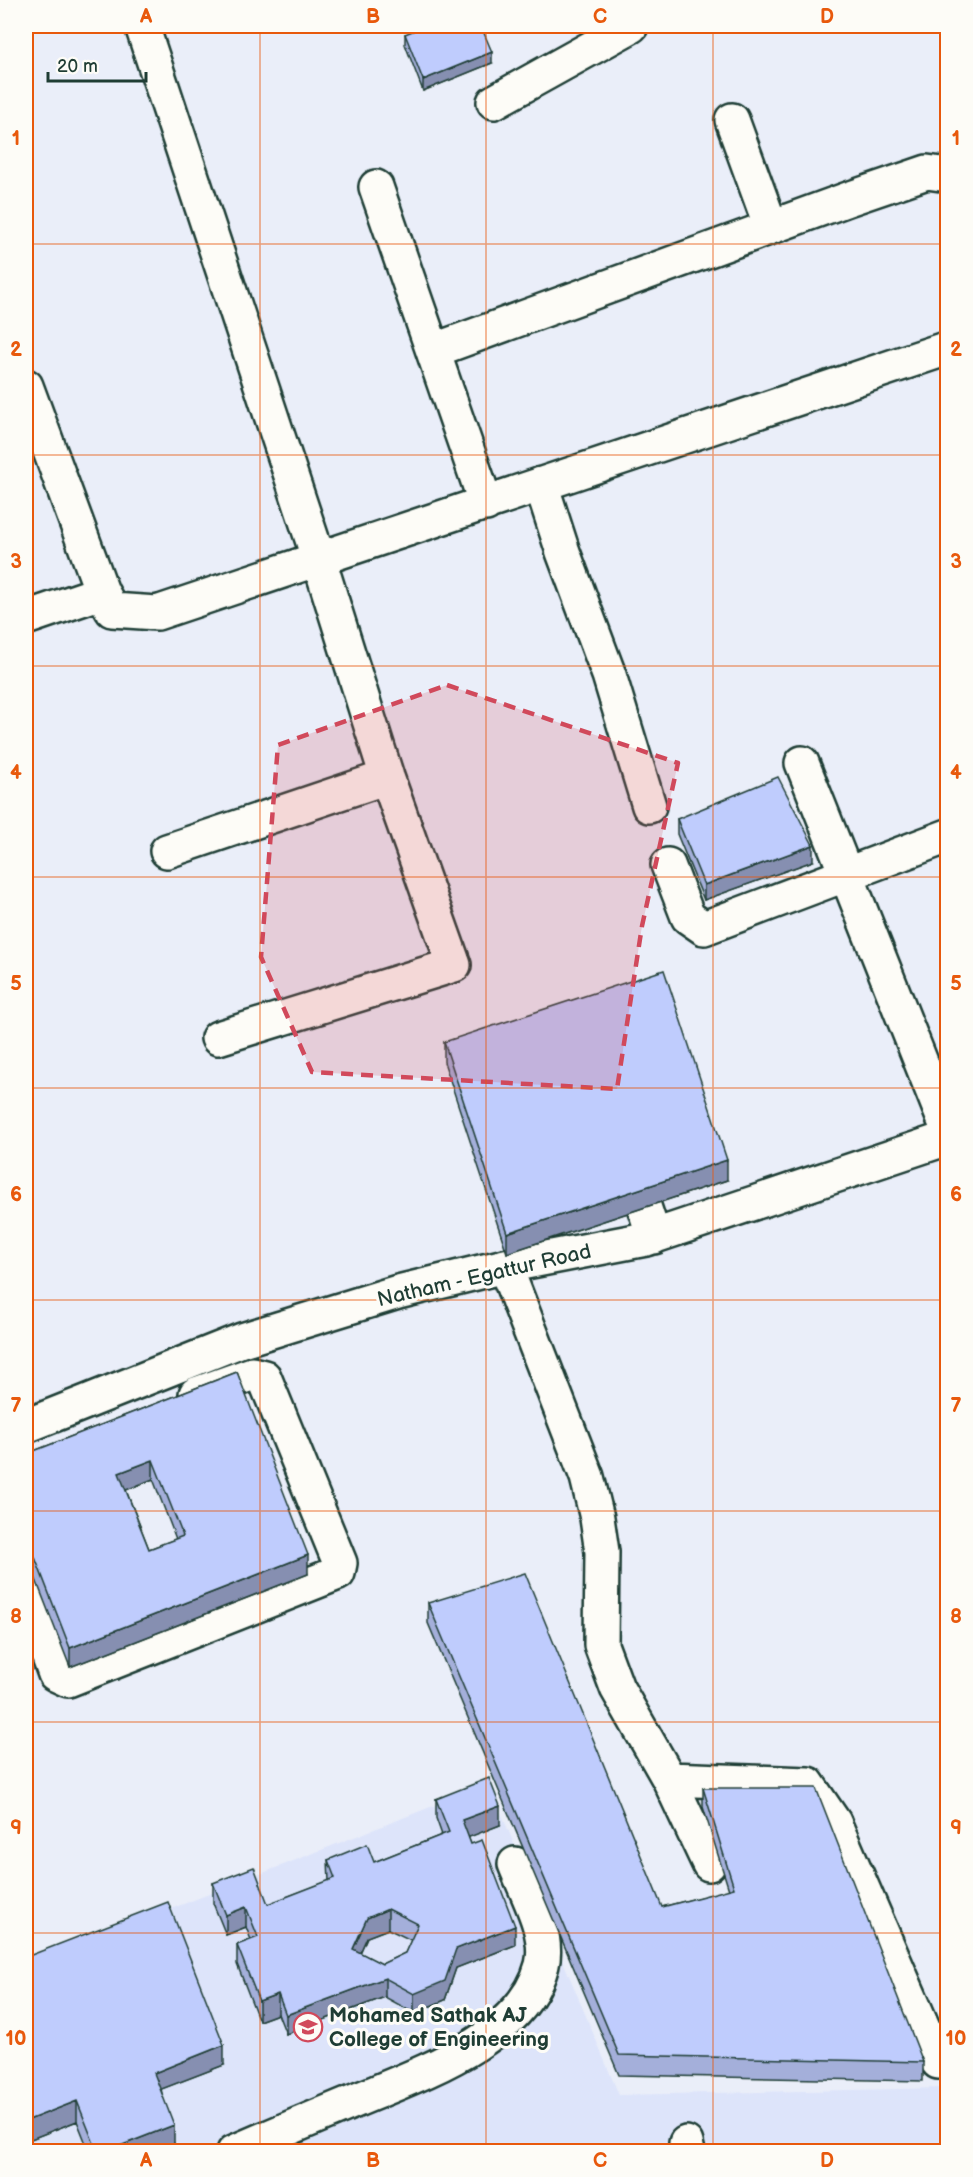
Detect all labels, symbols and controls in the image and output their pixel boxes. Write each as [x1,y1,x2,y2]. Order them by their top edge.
text: A [139,5,153,29]
text: B [366,5,380,29]
text: C [593,5,607,29]
text: D [820,5,834,29]
scale bar [48,45,146,83]
text: 20 m [57,56,98,77]
text: 1 [12,127,20,151]
text: 1 [952,127,960,151]
text: 2 [10,338,22,362]
text: 2 [950,338,962,362]
text: 3 [10,550,22,574]
text: 3 [950,550,962,574]
text: 4 [10,761,22,785]
text: 4 [950,761,962,785]
text: 5 [10,972,22,996]
text: 5 [950,972,962,996]
text: 6 [10,1183,22,1207]
text: 6 [950,1183,962,1207]
street label: Natham - Egattur Road [375,1239,593,1312]
text: 7 [10,1394,22,1418]
text: 7 [950,1394,962,1418]
text: 8 [10,1605,22,1629]
text: 8 [950,1605,962,1629]
text: 9 [10,1816,22,1840]
text: 9 [950,1816,962,1840]
place label: Mohamed Sathak AJ College of Engineering [329,2003,549,2052]
school or university icon: Mohamed Sathak AJ College of Engineering [292,2011,324,2043]
text: 10 [6,2027,26,2051]
text: 10 [946,2027,966,2051]
text: A [139,2149,153,2173]
text: B [366,2149,380,2173]
text: C [593,2149,607,2173]
text: D [820,2149,834,2173]

